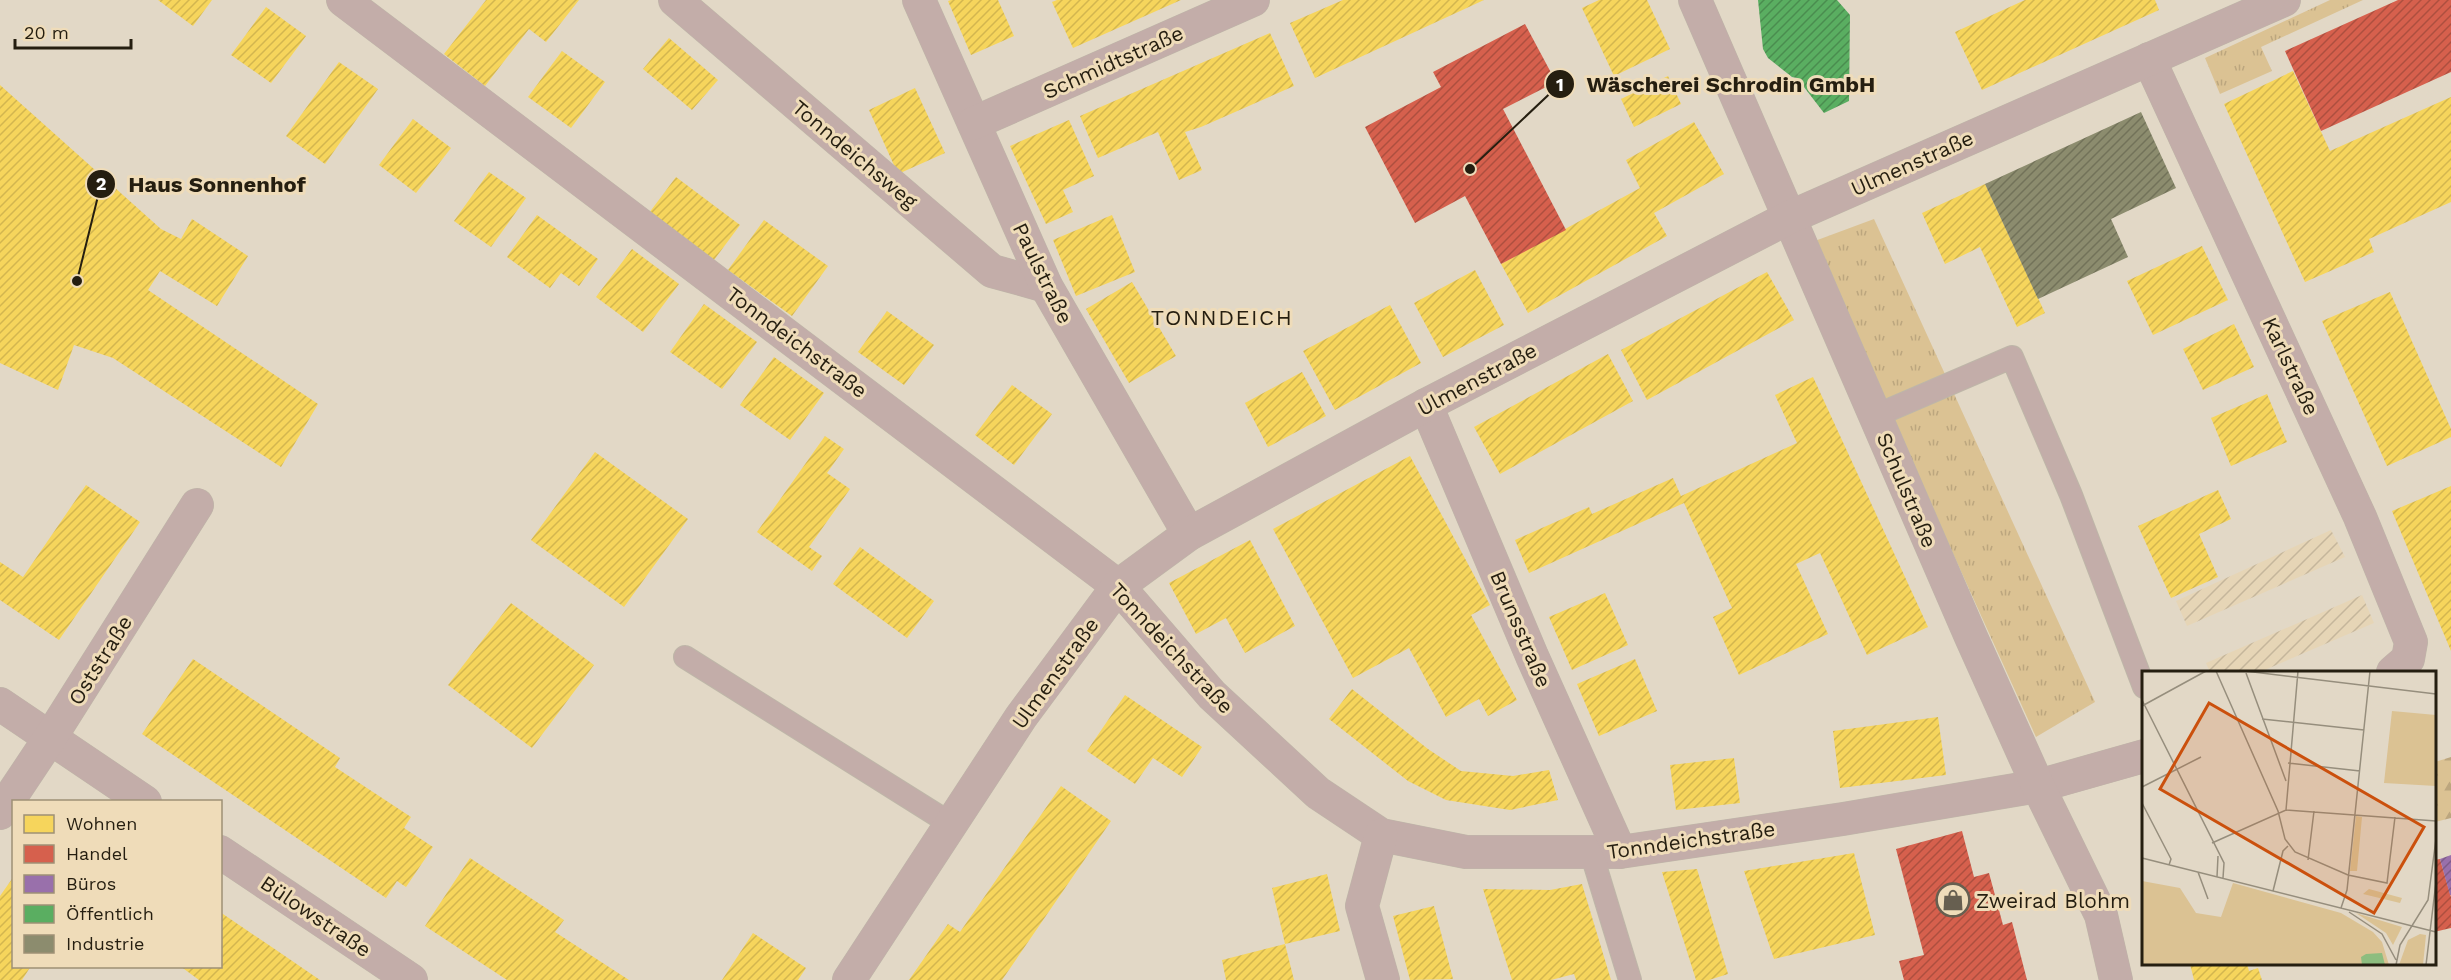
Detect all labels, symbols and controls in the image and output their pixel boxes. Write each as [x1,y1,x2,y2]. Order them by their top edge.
scale bar [15,12,130,50]
street label: Schmidtstraße [1039,20,1187,104]
text: 20 m [24,22,69,43]
callout: Wäscherei Schrodin GmbH [1545,64,1887,104]
text: Wäscherei Schrodin GmbH [1587,72,1875,97]
text: 1 [1556,74,1564,95]
street label: Tonndeichsweg [787,94,923,214]
street label: Ulmenstraße [1847,125,1977,201]
callout: Haus Sonnenhof [86,164,318,204]
text: Haus Sonnenhof [128,172,307,197]
text: 2 [96,173,106,194]
street label: Paulstraße [1008,218,1078,328]
street label: Tonndeichstraße [722,281,872,403]
district label: TONNDEICH [1151,305,1293,330]
street label: Karlstraße [2257,313,2325,419]
street label: Ulmenstraße [1413,337,1541,421]
street label: Schulstraße [1872,429,1942,551]
street label: Brunsstraße [1485,567,1557,691]
street label: Tonndeichstraße [1105,577,1239,719]
street label: Oststraße [63,611,137,709]
street label: Ulmenstraße [1006,612,1104,734]
inset map [2142,671,2436,965]
legend [12,800,222,968]
text: Wohnen [66,813,137,834]
street label: Tonndeichstraße [1605,816,1777,864]
text: Handel [66,843,128,864]
street label: Bülowstraße [256,870,376,962]
text: Büros [66,873,116,894]
shop icon: Zweirad Blohm [1935,882,1971,918]
place label: Zweirad Blohm [1976,888,2130,913]
text: Öffentlich [66,903,154,924]
text: Industrie [66,933,144,954]

